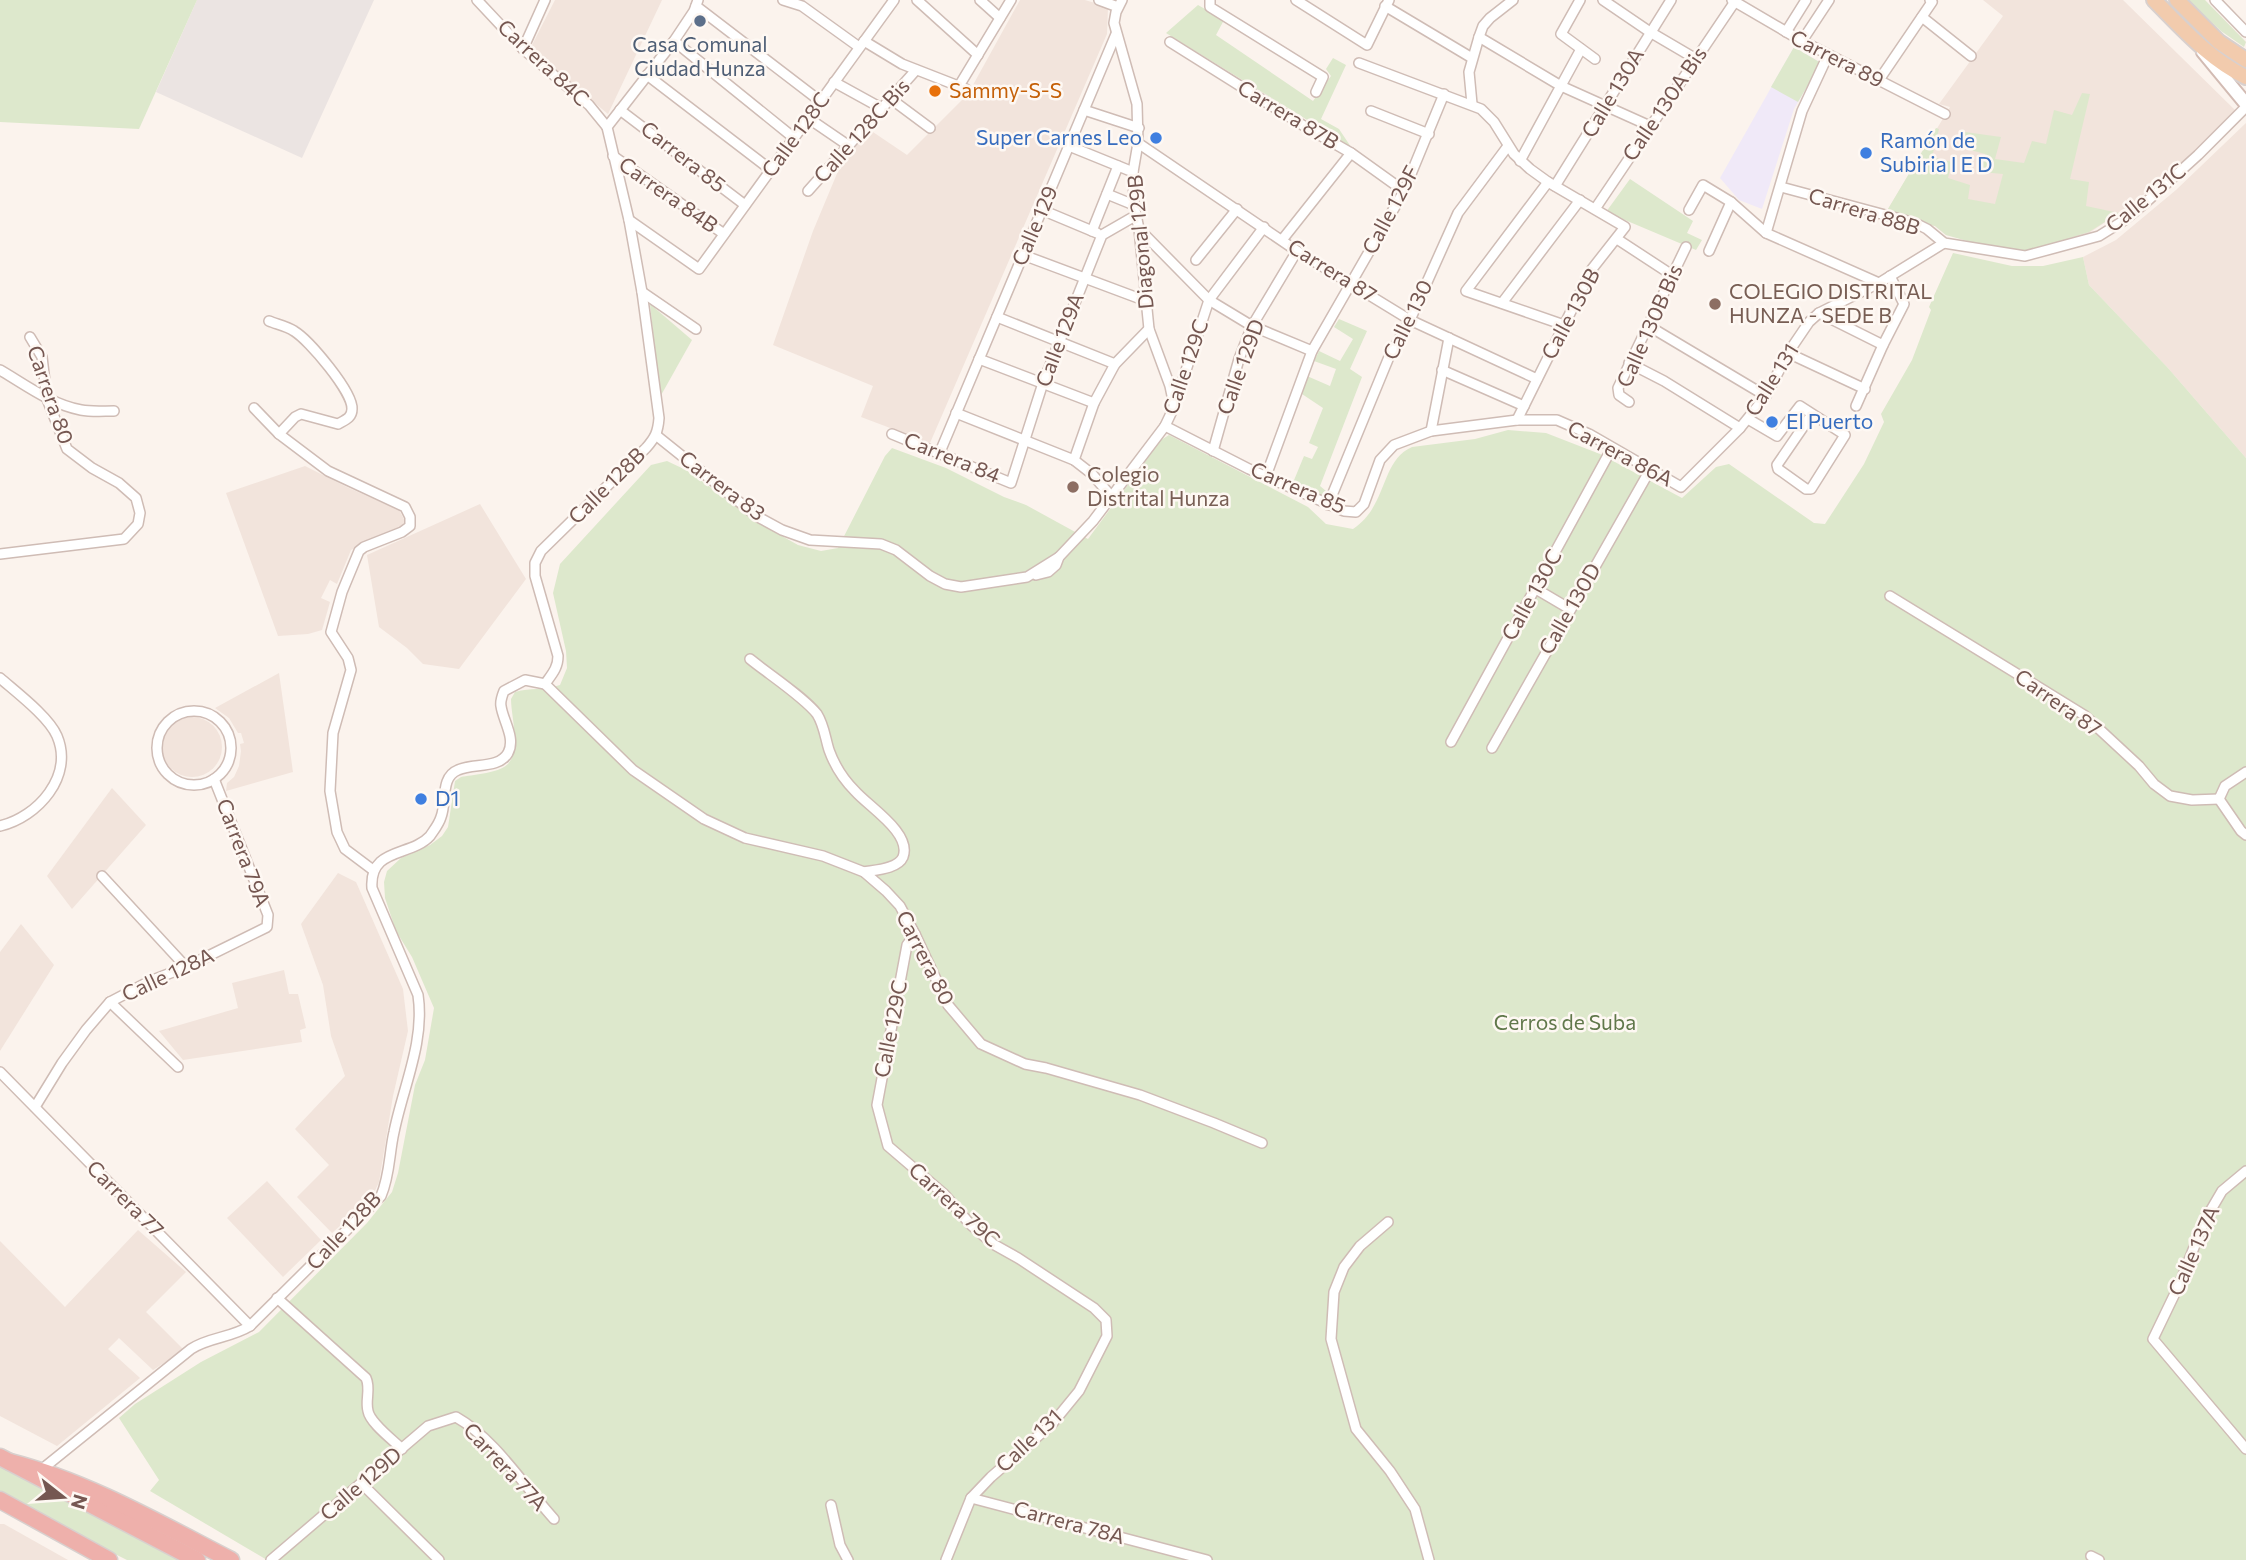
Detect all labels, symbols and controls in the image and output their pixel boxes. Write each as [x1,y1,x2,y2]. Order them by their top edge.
street label: Carrera 84C [493,13,595,111]
marker: Casa Comunal Ciudad Hunza [692,13,708,29]
street label: Carrera 89 [1787,23,1889,92]
place label: Casa Comunal Ciudad Hunza [632,31,768,80]
street label: Calle 130A Bis [1616,41,1711,165]
street label: Calle 130A [1575,43,1648,141]
street label: Calle 128C Bis [808,73,914,187]
street label: Carrera 87B [1234,74,1344,154]
place label: Sammy-S-S [949,77,1062,102]
marker: Sammy-S-S [927,83,943,99]
street label: Calle 128C [756,87,834,181]
street label: Carrera 85 [636,115,731,197]
place label: Super Carnes Leo [976,124,1142,149]
place label: Ramón de Subiria I E D [1880,127,1993,176]
marker: Super Carnes Leo [1148,130,1164,146]
marker: Ramón de Subiria I E D [1858,145,1874,161]
street label: Carrera 84B [615,151,723,237]
street label: Calle 131C [2100,157,2190,237]
street label: Calle 129F [1356,161,1423,258]
street label: Diagonal 129B [1121,174,1158,310]
street label: Calle 129 [1006,182,1062,269]
street label: Carrera 88B [1806,182,1923,239]
street label: Carrera 87 [1284,233,1382,307]
street label: Calle 130B Bis [1610,260,1687,391]
street label: Calle 130B [1535,264,1604,363]
street label: Calle 130 [1377,275,1437,363]
place label: COLEGIO DISTRITAL HUNZA - SEDE B [1729,278,1932,327]
street label: Calle 129A [1029,289,1088,390]
marker: COLEGIO DISTRITAL HUNZA - SEDE B [1707,296,1723,312]
street label: Calle 129D [1211,315,1268,418]
street label: Calle 129C [1157,316,1212,417]
street label: Calle 131 [1739,338,1803,420]
street label: Carrera 80 [23,342,80,447]
place label: El Puerto [1786,408,1873,433]
marker: El Puerto [1764,414,1780,430]
street label: Carrera 86A [1564,415,1678,491]
street label: Carrera 84 [901,426,1005,487]
street label: Calle 128B [562,441,649,528]
street label: Carrera 83 [675,445,771,525]
street label: Carrera 85 [1247,455,1350,518]
place label: Colegio Distrital Hunza [1087,461,1230,510]
marker: Colegio Distrital Hunza [1065,479,1081,495]
street label: Calle 130C [1495,544,1566,644]
street label: Calle 130D [1533,558,1605,658]
street label: Carrera 87 [2011,663,2107,741]
place label: D1 [435,785,459,810]
marker: D1 [413,791,429,807]
street label: Carrera 79A [212,795,276,910]
street label: Carrera 80 [892,906,961,1009]
street label: Calle 128A [117,942,217,1006]
street label: Calle 129C [868,978,911,1080]
park label: Cerros de Suba [1494,1009,1636,1034]
street label: Carrera 77 [82,1154,170,1242]
street label: Carrera 79C [904,1156,1006,1251]
street label: Calle 128B [300,1186,385,1274]
street label: Calle 137A [2162,1202,2224,1299]
street label: Calle 131 [990,1403,1066,1477]
street label: Carrera 77A [459,1417,553,1515]
street label: Calle 129D [314,1441,406,1525]
north arrow [28,1462,98,1532]
text: N [67,1492,93,1512]
street label: Carrera 78A [1011,1495,1128,1548]

